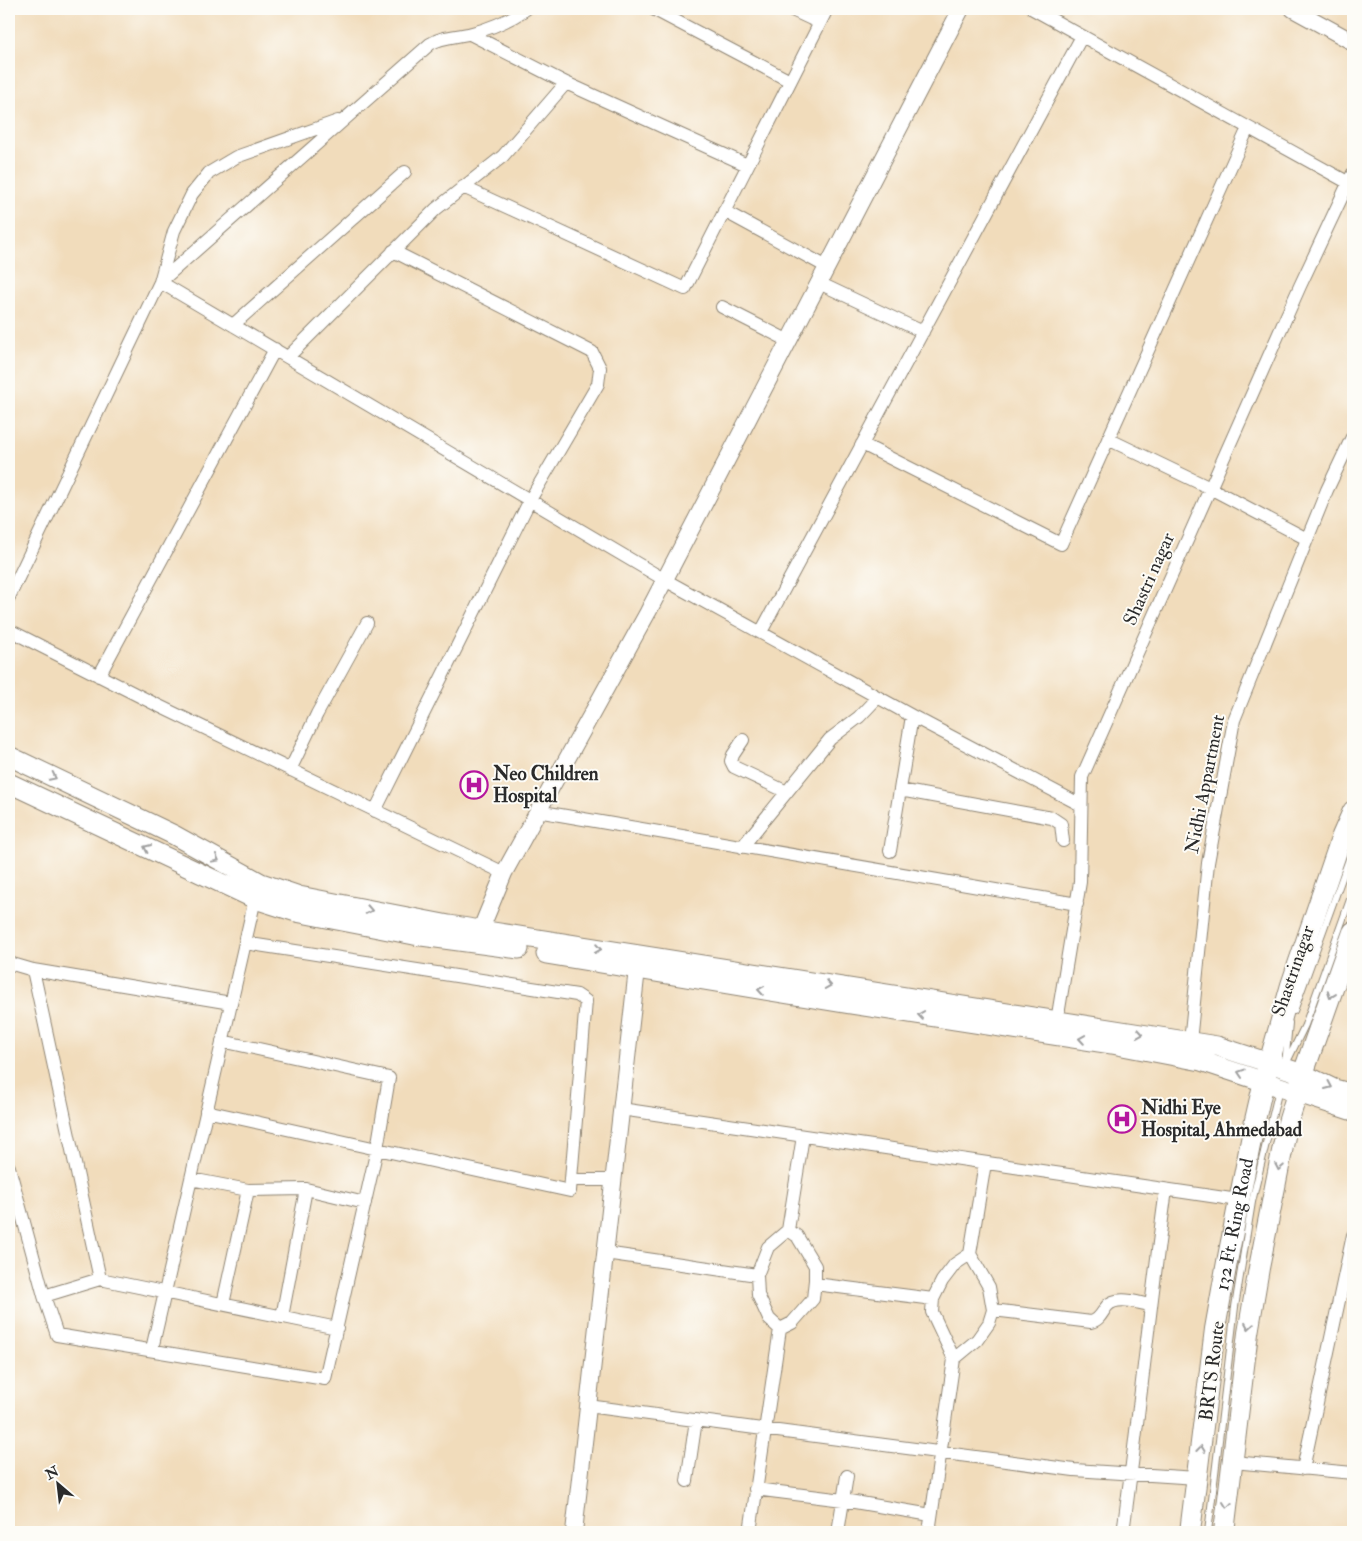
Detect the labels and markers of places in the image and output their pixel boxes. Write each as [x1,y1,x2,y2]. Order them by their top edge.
place label: Neo Children Hospital [492,762,599,809]
hospital icon: Neo Children Hospital [459,770,489,800]
place label: Nidhi Eye Hospital, Ahmedabad [1140,1096,1303,1143]
hospital icon: Nidhi Eye Hospital, Ahmedabad [1107,1104,1137,1134]

